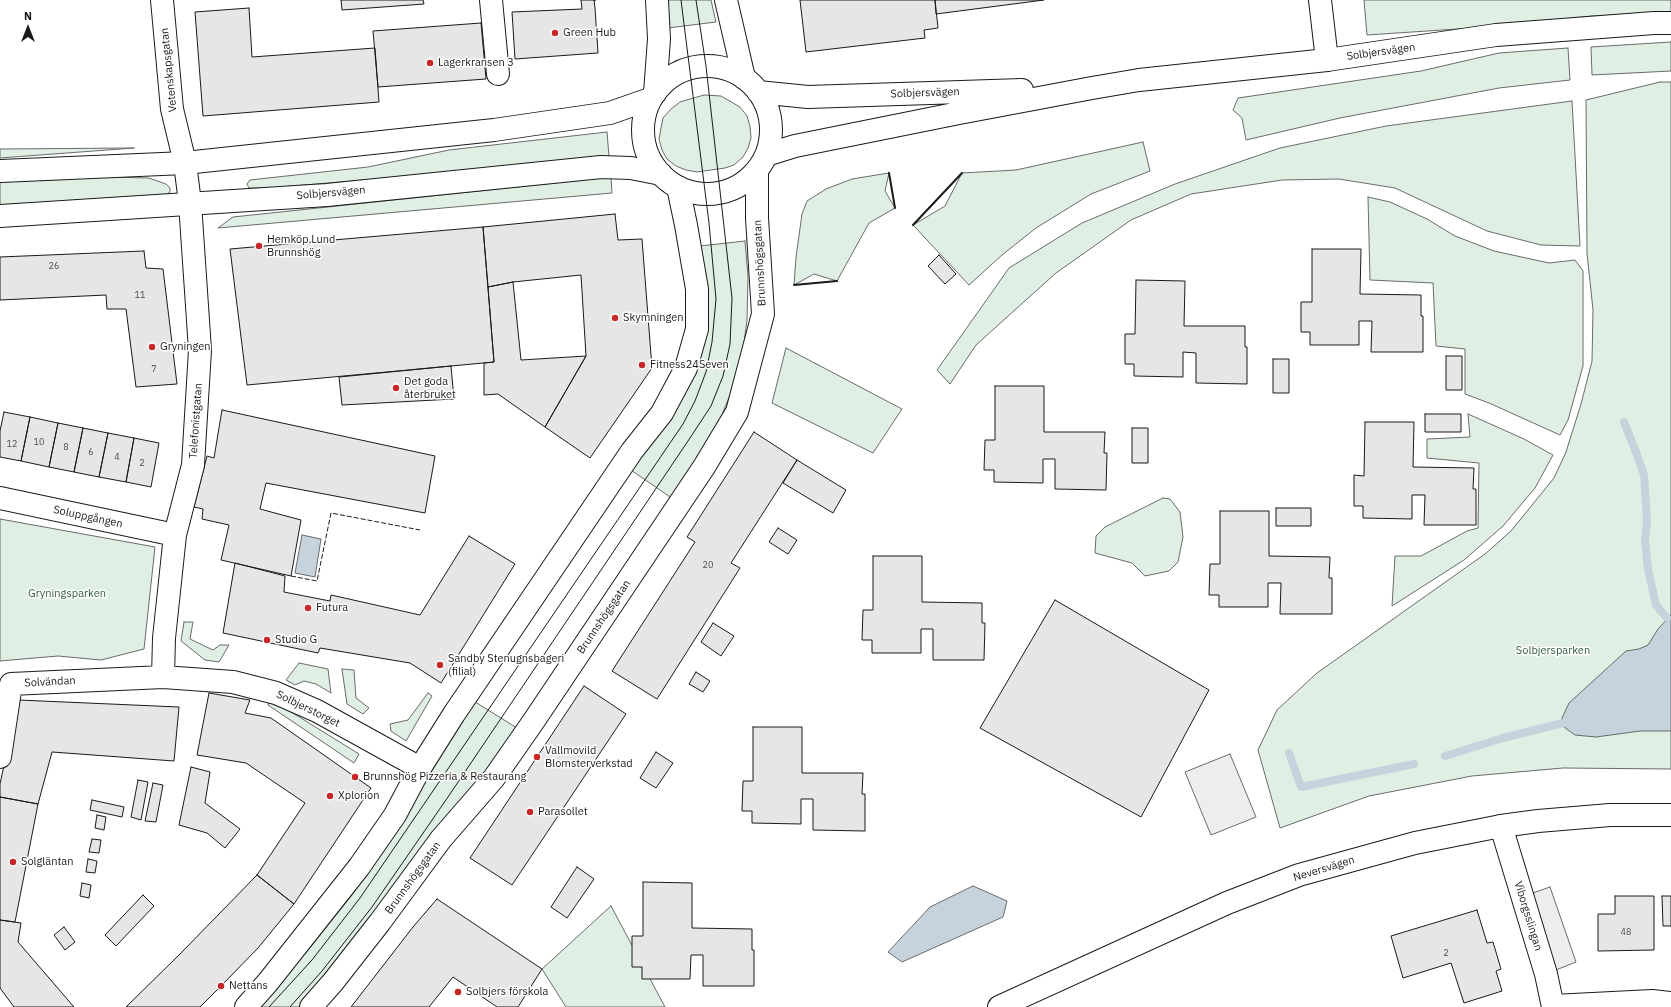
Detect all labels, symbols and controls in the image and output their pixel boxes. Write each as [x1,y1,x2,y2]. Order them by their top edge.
north arrow [8,8,48,48]
text: N [24,9,32,23]
place label: Green Hub [563,26,616,40]
street label: Vetenskapsgatan [158,27,180,113]
marker: Green Hub [550,28,560,38]
street label: Solbjersvägen [1346,41,1416,63]
place label: Lagerkransen 3 [438,56,514,70]
marker: Lagerkransen 3 [425,58,435,68]
street label: Solbjersvägen [890,85,960,101]
street label: Solbjersvägen [296,183,366,203]
street label: Brunnshögsgatan [751,220,769,306]
place label: Hemköp Lund Brunnshög [267,233,335,259]
marker: Hemköp Lund Brunnshög [254,241,264,251]
house number: 26 [49,261,59,271]
house number: 11 [135,290,145,300]
place label: Skymningen [623,311,684,325]
marker: Skymningen [610,313,620,323]
place label: Gryningen [160,340,211,354]
marker: Gryningen [147,342,157,352]
place label: Fitness24Seven [650,358,729,372]
marker: Fitness24Seven [637,360,647,370]
house number: 7 [151,364,157,374]
place label: Det goda återbruket [404,375,456,401]
street label: Telefonistgatan [187,383,205,459]
marker: Det goda återbruket [391,383,401,393]
house number: 10 [34,437,44,447]
house number: 12 [7,439,17,449]
house number: 8 [63,442,69,452]
house number: 6 [88,447,94,457]
house number: 4 [114,452,120,462]
house number: 2 [139,458,145,468]
street label: Soluppgången [52,503,124,531]
house number: 20 [703,560,713,570]
street label: Brunnshögsgatan [574,577,634,657]
park label: Gryningsparken [28,587,106,601]
place label: Futura [316,601,348,615]
marker: Futura [303,603,313,613]
place label: Studio G [275,633,317,647]
marker: Studio G [262,635,272,645]
park label: Solbjersparken [1516,644,1590,658]
place label: Sandby Stenugnsbageri (filial) [448,652,564,678]
marker: Sandby Stenugnsbageri (filial) [435,660,445,670]
street label: Solvändan [24,674,76,690]
street label: Solbjerstorget [274,688,342,730]
place label: Vallmovild Blomsterverkstad [545,744,633,770]
marker: Vallmovild Blomsterverkstad [532,752,542,762]
place label: Brunnshög Pizzeria & Restaurang [363,770,526,784]
marker: Brunnshög Pizzeria & Restaurang [350,772,360,782]
place label: Xplorion [338,789,379,803]
marker: Xplorion [325,791,335,801]
place label: Parasollet [538,805,588,819]
marker: Parasollet [525,807,535,817]
street label: Brunnshögsgatan [382,839,444,917]
street label: Neversvägen [1292,853,1356,885]
place label: Solgläntan [21,855,73,869]
marker: Solgläntan [8,857,18,867]
street label: Viborgsslingan [1511,880,1545,952]
house number: 48 [1621,927,1631,937]
house number: 2 [1443,948,1449,958]
place label: Nettans [229,979,268,993]
marker: Nettans [216,981,226,991]
place label: Solbjers förskola [466,985,548,999]
marker: Solbjers förskola [453,987,463,997]

